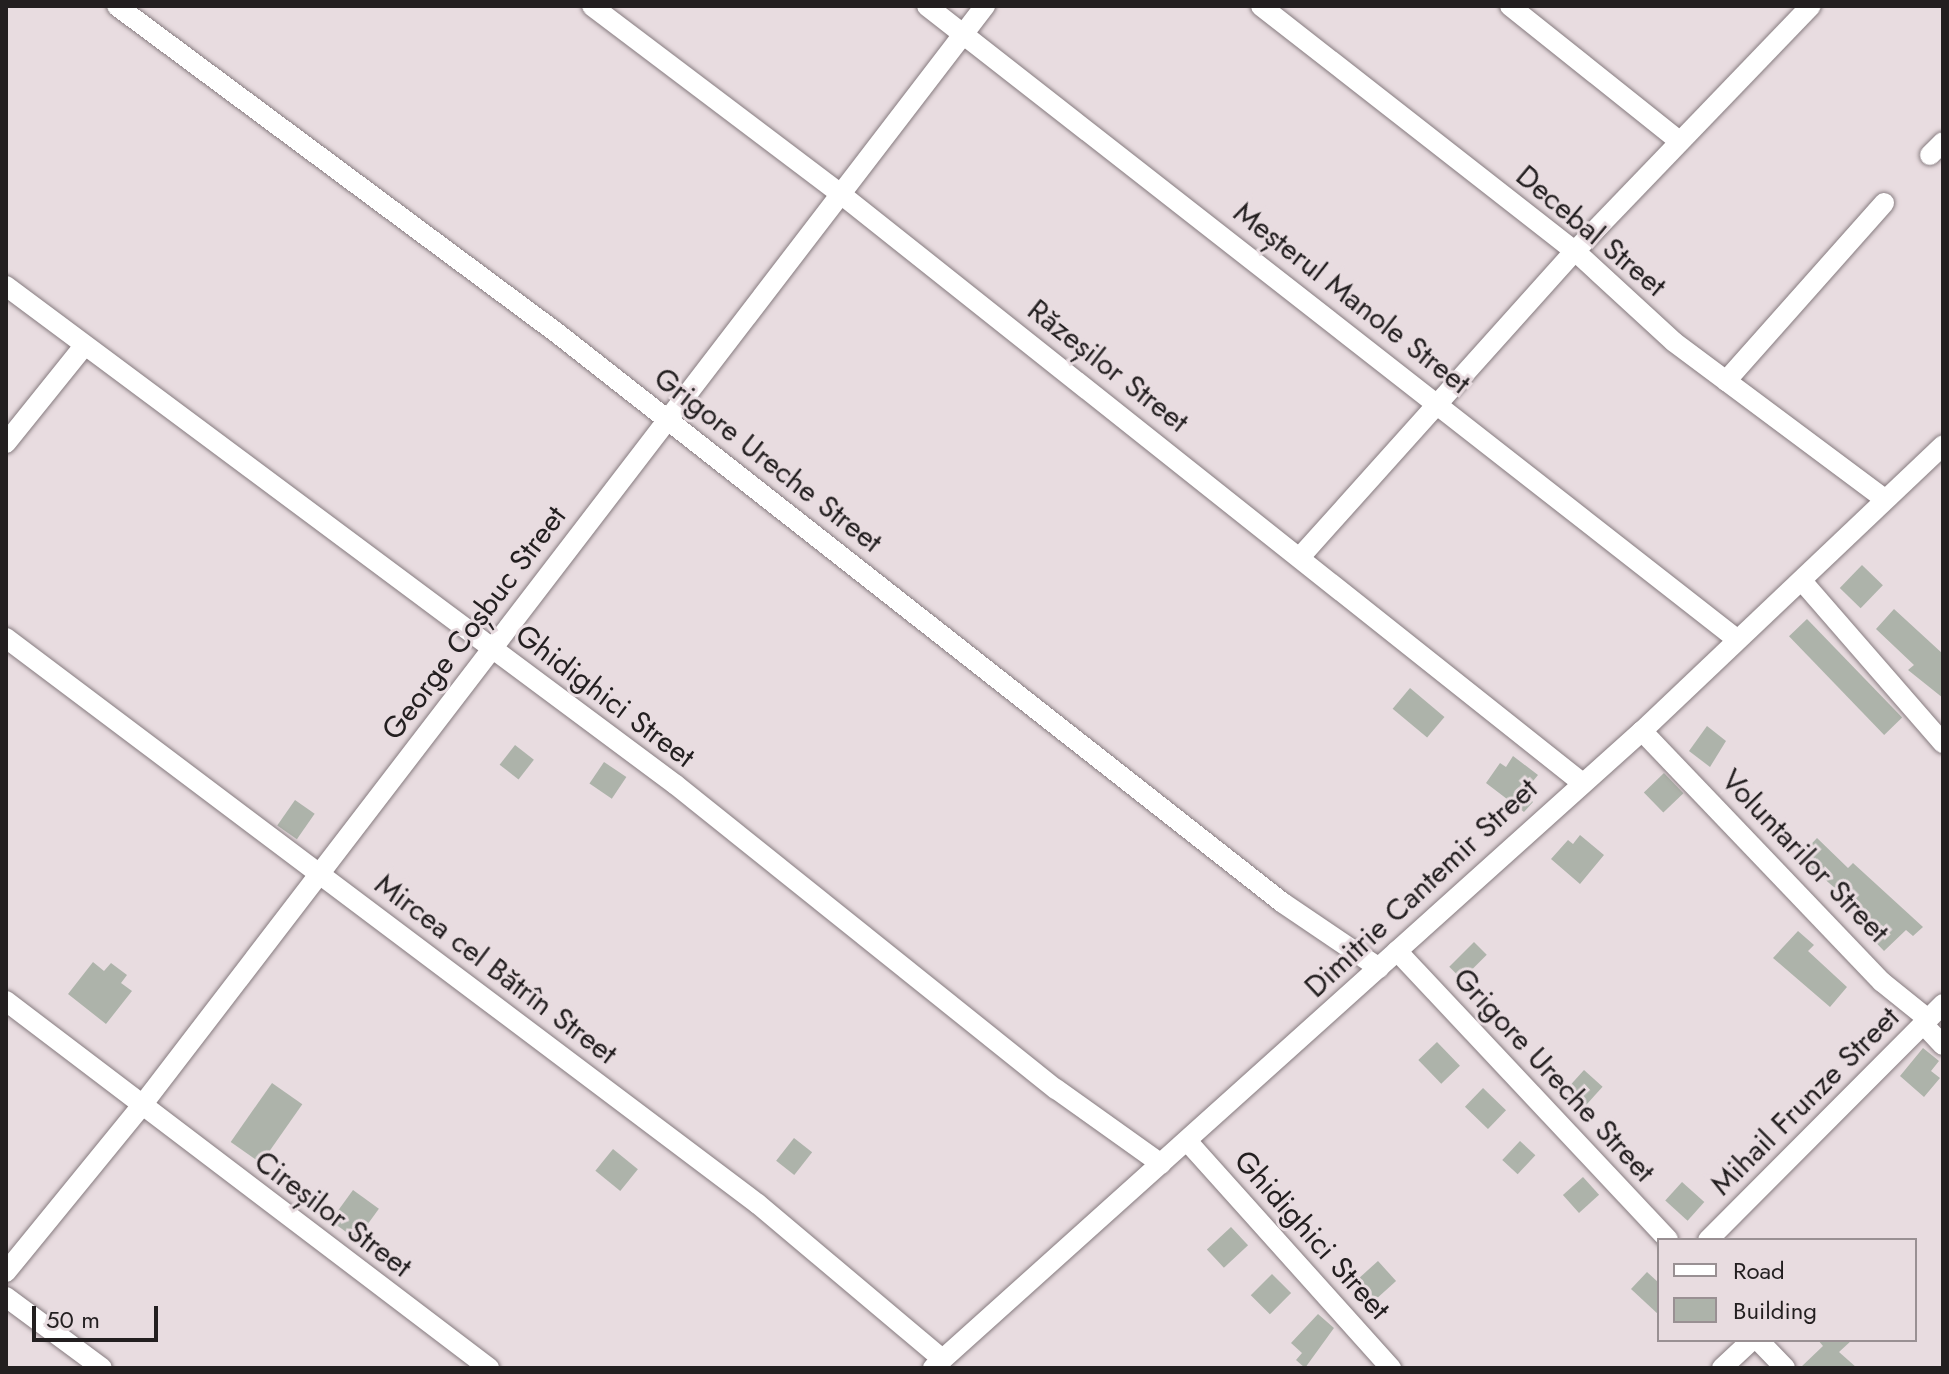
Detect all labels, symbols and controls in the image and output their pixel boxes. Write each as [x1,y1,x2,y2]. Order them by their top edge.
street label: Decebal Street [1509,158,1673,304]
street label: Meșterul Manole Street [1227,194,1477,402]
street label: Răzeșilor Street [1020,292,1196,440]
street label: Grigore Ureche Street [647,360,889,560]
street label: George Coșbuc Street [374,499,574,747]
street label: Ghidighici Street [508,617,702,775]
street label: Voluntarilor Street [1714,762,1896,950]
street label: Dimitrie Cantemir Street [1297,771,1545,1005]
street label: Mircea cel Bătrîn Street [368,866,624,1072]
street label: Grigore Ureche Street [1446,961,1662,1189]
street label: Mihail Frunze Street [1703,999,1907,1203]
street label: Cireșilor Street [247,1143,419,1285]
street label: Ghidighici Street [1227,1143,1397,1327]
legend [1657,1238,1917,1342]
text: Road [1733,1253,1785,1288]
scale bar [36,1290,162,1340]
text: Building [1733,1293,1817,1328]
text: 50 m [46,1302,100,1337]

